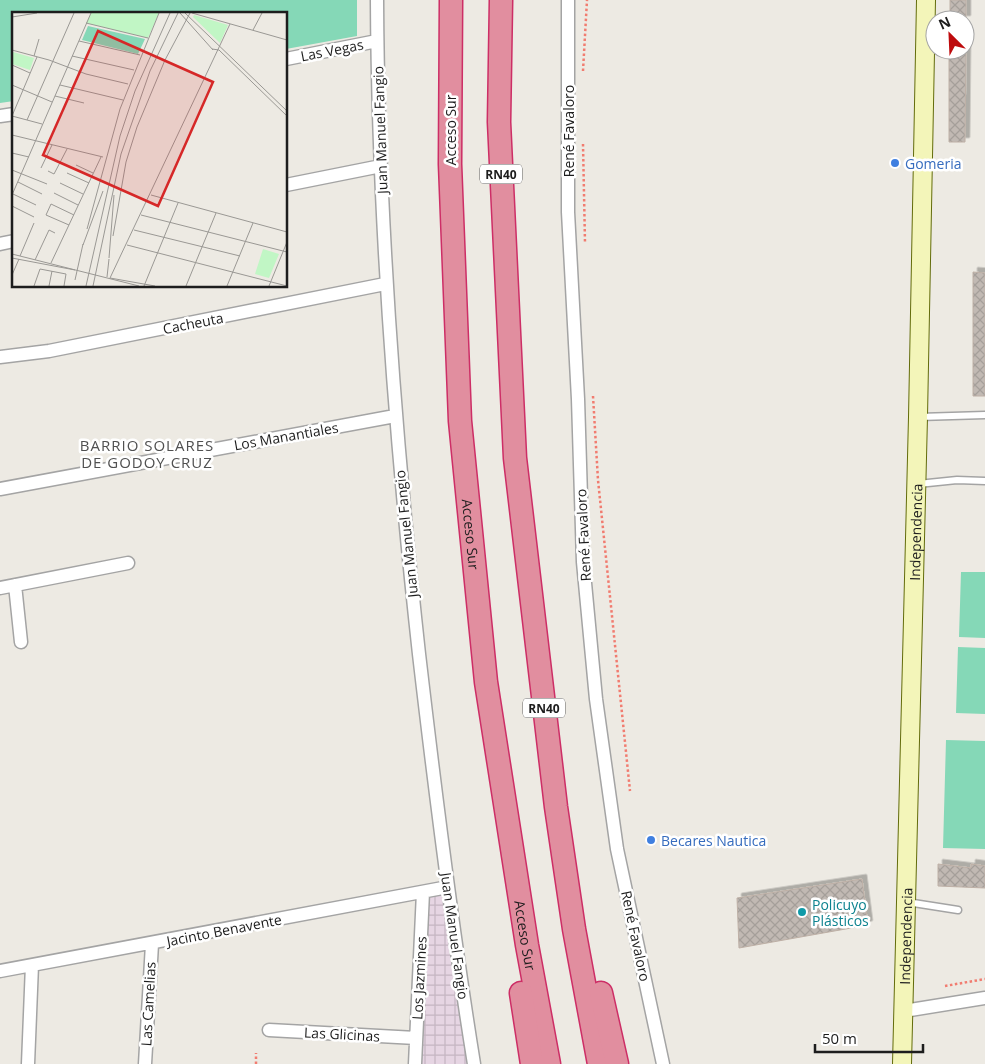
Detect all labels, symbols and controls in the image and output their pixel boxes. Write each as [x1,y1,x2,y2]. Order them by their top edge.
north arrow [925,10,975,60]
inset map [12,12,288,288]
text: N [935,12,954,34]
street label: Las Vegas [299,35,365,65]
street label: Juan Manuel Fangio [368,66,392,196]
street label: René Favaloro [559,85,578,177]
street label: Acceso Sur [441,94,460,165]
place label: Gomeria [905,154,961,173]
marker: Gomeria [889,157,901,169]
road number: RN40 [480,164,522,183]
street label: Cacheuta [161,308,225,338]
street label: Los Manantiales [232,417,340,455]
district label: BARRIO SOLARES DE GODOY CRUZ [80,435,214,472]
street label: Juan Manuel Fangio [390,469,422,601]
street label: Independencia [904,483,926,581]
street label: René Favaloro [571,488,595,582]
street label: Acceso Sur [458,498,484,571]
road number: RN40 [523,698,565,718]
place label: Becares Nautica [661,831,766,850]
marker: Becares Nautica [645,834,657,846]
street label: Juan Manuel Fangio [436,869,473,1001]
street label: Independencia [894,887,916,985]
street label: René Favaloro [617,889,655,983]
place label: Policuyo Plásticos [812,895,869,930]
street label: Acceso Sur [511,899,541,972]
marker: Policuyo Plásticos [796,906,808,918]
street label: Jacinto Benavente [163,909,283,951]
street label: Los Jazmines [407,935,431,1020]
street label: Las Camelias [136,961,160,1047]
scale bar [815,1022,922,1054]
street label: Las Glicinas [304,1023,381,1045]
text: 50 m [822,1028,857,1048]

